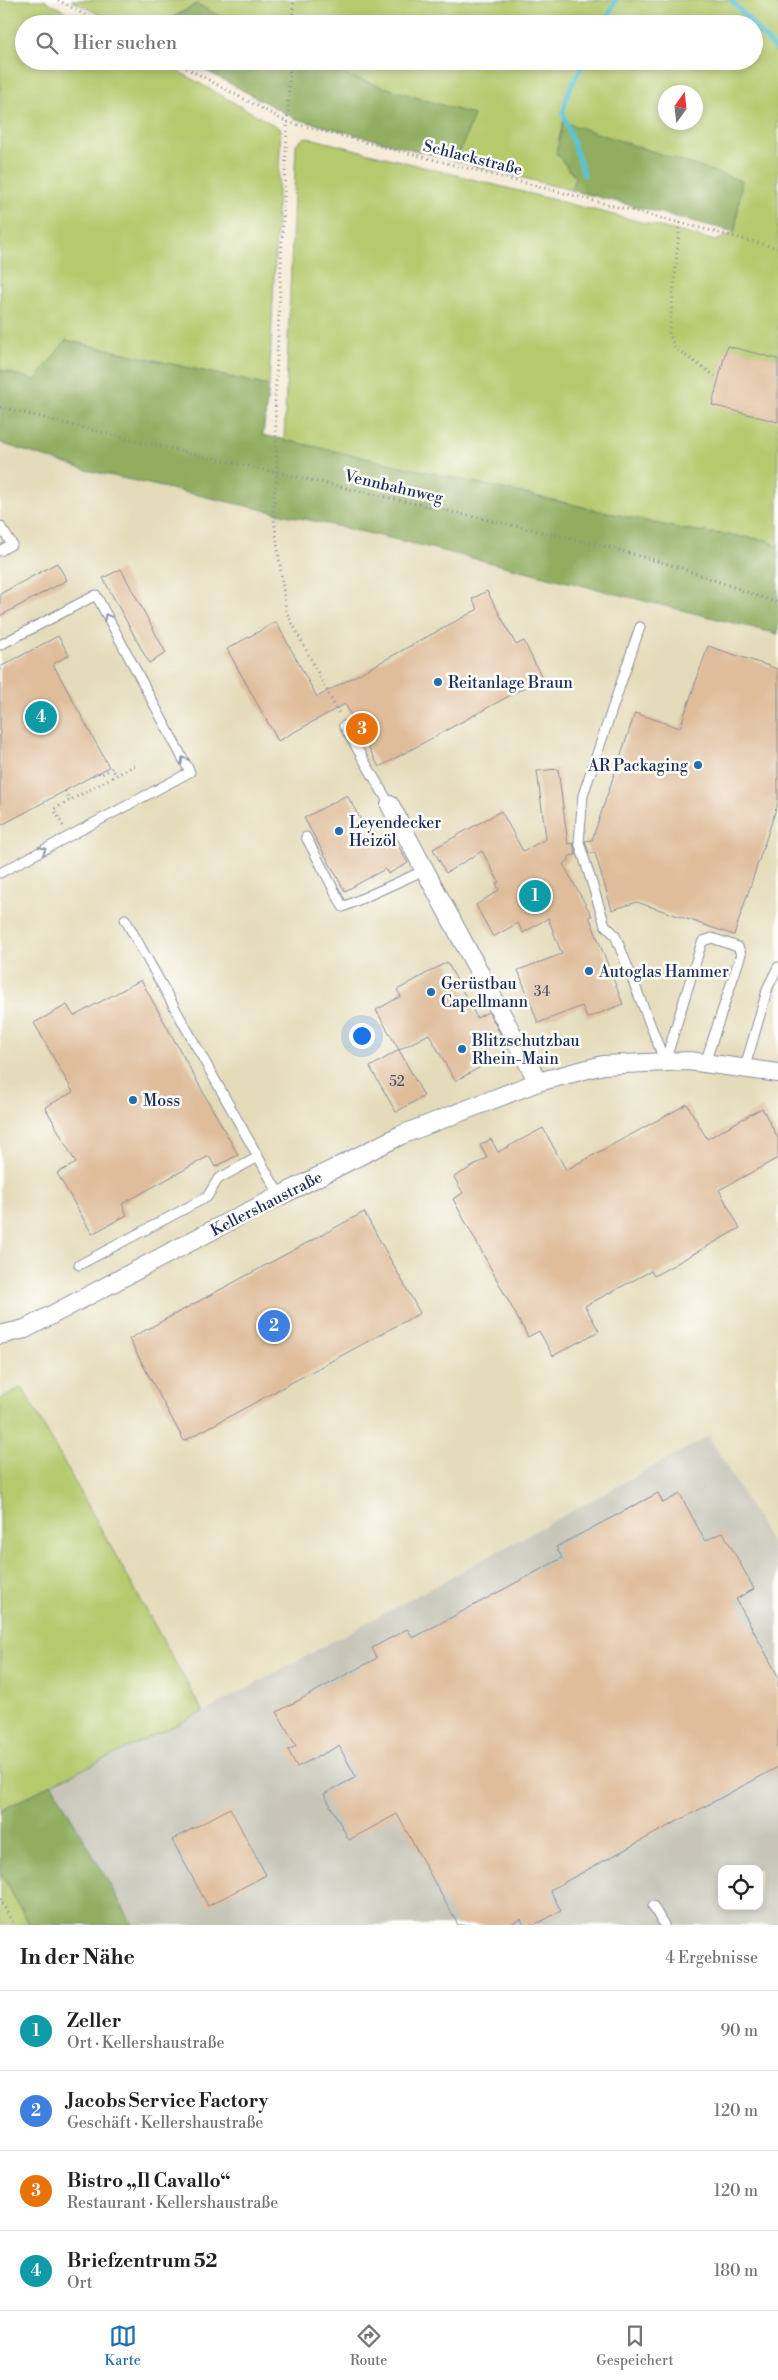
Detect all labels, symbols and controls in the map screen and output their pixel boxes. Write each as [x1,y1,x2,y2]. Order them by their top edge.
search box [15,15,763,70]
icon: search [33,29,61,57]
text: Hier suchen [73,31,177,55]
north arrow [658,85,703,130]
street label: Schlackstraße [421,136,524,180]
street label: Vennbahnweg [341,466,446,508]
one-way arrow [103,613,113,622]
place label: Reitanlage Braun [448,673,573,693]
marker: Reitanlage Braun [432,676,444,688]
pin: 4 [25,698,57,736]
pin: 3 [346,710,378,748]
one-way arrow [180,756,190,765]
place label: AR Packaging [587,756,689,776]
marker: AR Packaging [692,759,704,771]
place label: Leyendecker Heizöl [349,813,441,851]
marker: Leyendecker Heizöl [333,825,345,837]
one-way arrow [38,846,47,856]
pin: 1 [519,877,551,915]
place label: Autoglas Hammer [598,962,729,982]
marker: Autoglas Hammer [583,965,595,977]
place label: Gerüstbau Capellmann [441,974,529,1012]
house number: 34 [534,983,550,1001]
marker: Gerüstbau Capellmann [425,986,437,998]
your location [349,1023,375,1049]
place label: Blitzschutzbau Rhein-Main [471,1031,580,1069]
marker: Blitzschutzbau Rhein-Main [456,1043,468,1055]
house number: 52 [389,1073,405,1091]
place label: Moss [143,1091,180,1111]
marker: Moss [127,1094,139,1106]
street label: Kellershaustraße [207,1167,326,1241]
pin: 2 [258,1307,290,1345]
map controls [718,1865,763,1910]
button: locate [718,1865,763,1910]
text: In der Nähe [20,1945,135,1971]
text: 4 Ergebnisse [665,1948,758,1968]
text: Zeller [67,2009,121,2033]
text: 1 [32,2021,40,2041]
text: 90 m [720,2021,758,2041]
text: Ort · Kellershaustraße [67,2033,225,2053]
text: Jacobs Service Factory [67,2089,268,2113]
text: 2 [31,2101,41,2121]
text: 120 m [714,2101,758,2121]
text: Geschäft · Kellershaustraße [67,2113,263,2133]
text: Bistro „Il Cavallo“ [67,2169,231,2193]
text: 3 [31,2181,41,2201]
text: 120 m [714,2181,758,2201]
text: Restaurant · Kellershaustraße [67,2193,278,2213]
text: Briefzentrum 52 [67,2249,217,2273]
text: 4 [31,2261,41,2281]
text: 180 m [714,2261,758,2281]
text: Ort [67,2273,93,2293]
tab: Karte [105,2322,141,2370]
tab: Route [350,2322,387,2370]
tab: Gespeichert [596,2322,673,2370]

